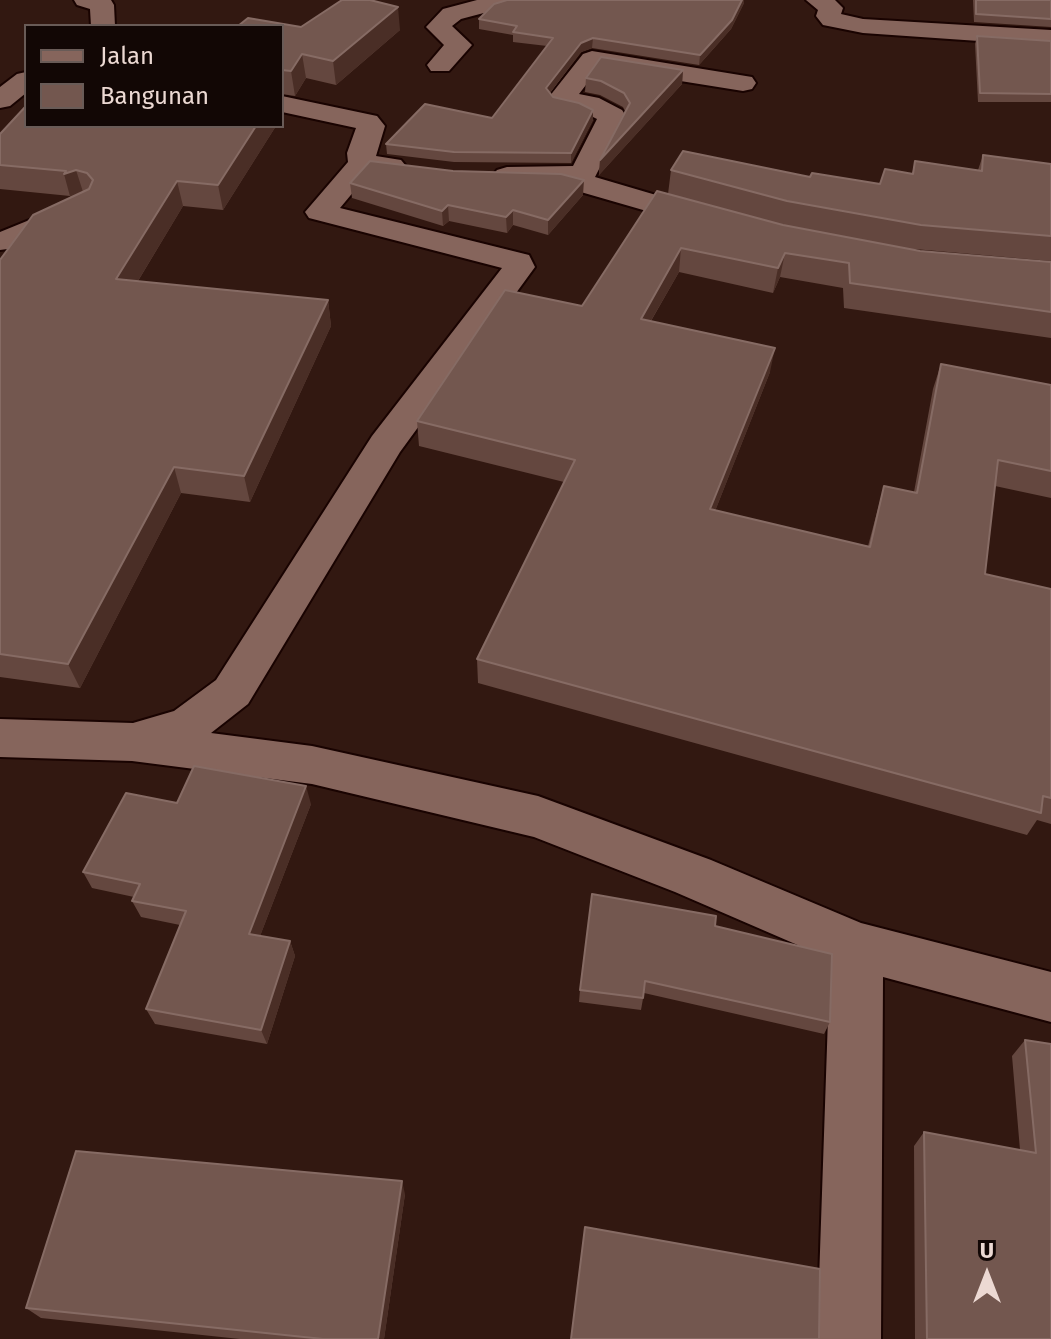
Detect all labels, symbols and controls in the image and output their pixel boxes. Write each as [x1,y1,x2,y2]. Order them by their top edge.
legend [24,24,284,128]
text: Jalan [100,42,154,70]
text: Bangunan [100,82,209,110]
north arrow [947,1235,1027,1315]
text: U [980,1237,994,1264]

